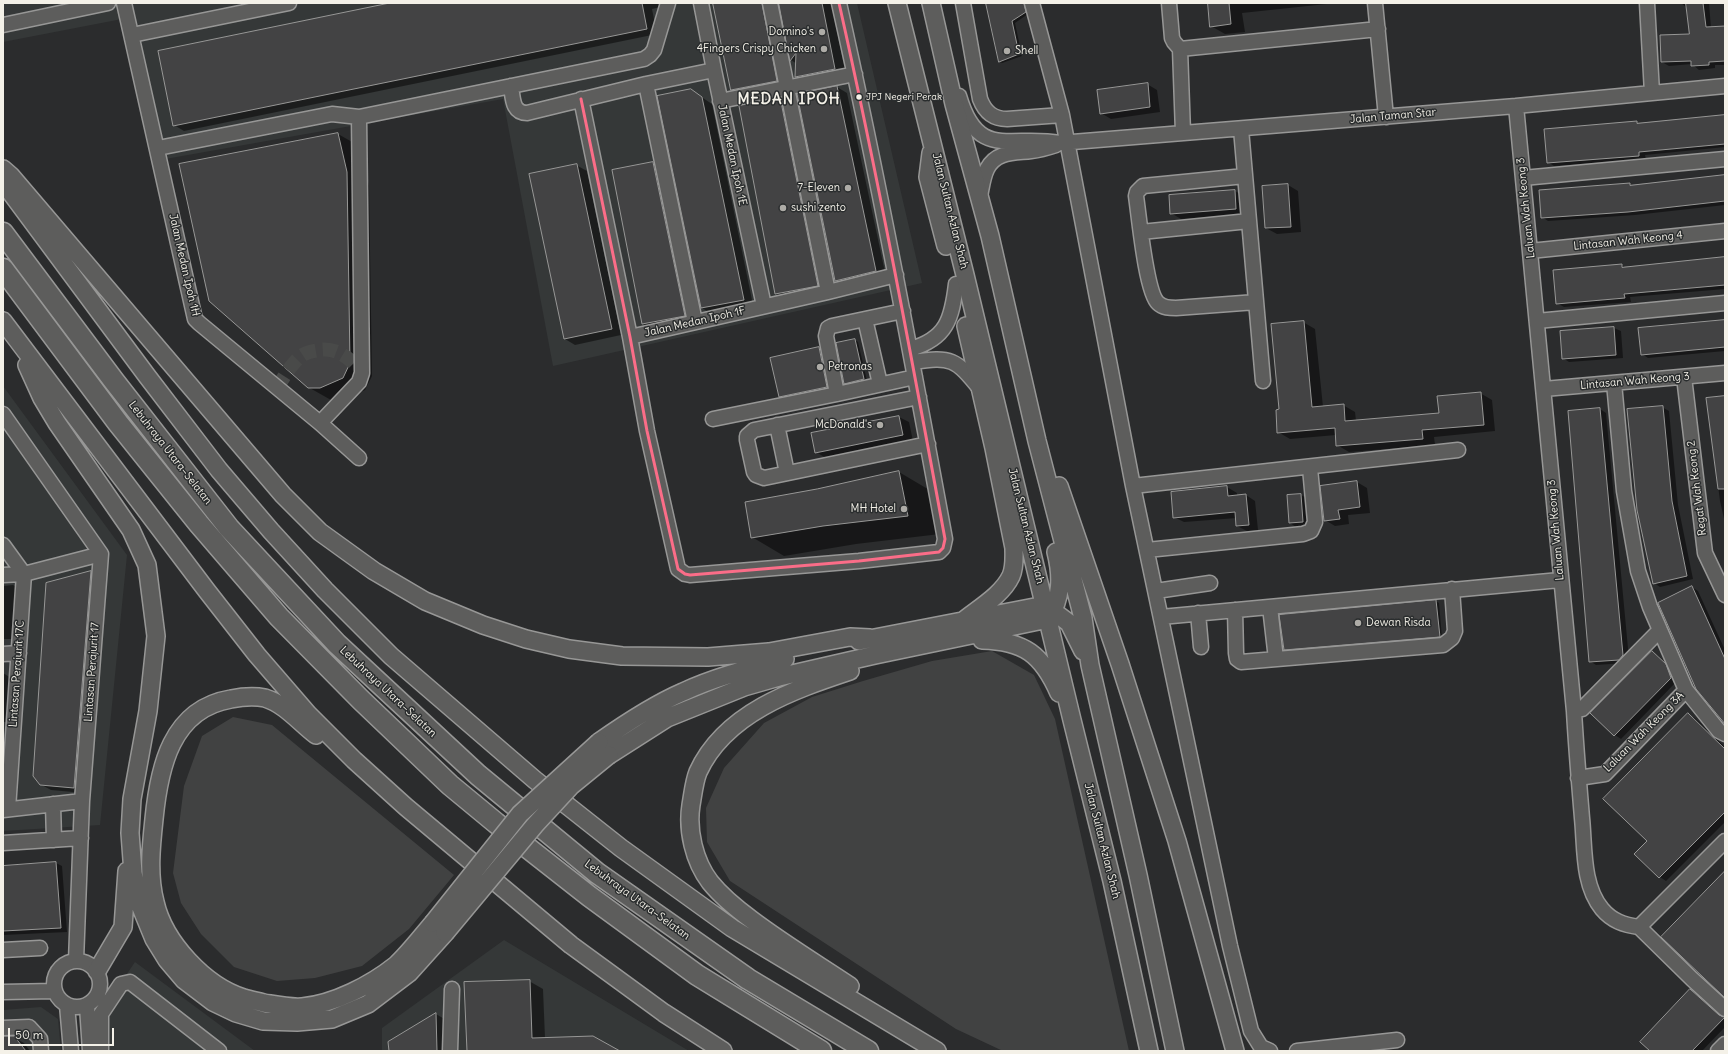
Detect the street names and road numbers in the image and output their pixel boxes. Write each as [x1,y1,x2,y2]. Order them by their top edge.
street label: Jalan Medan Ipoh 1E [715,103,749,207]
street label: Jalan Taman Star [1349,106,1437,126]
street label: Jalan Sultan Azlan Shah [929,152,971,270]
street label: Laluan Wah Keong 3 [1514,157,1538,259]
street label: Jalan Medan Ipoh 1H [166,213,202,317]
street label: Lintasan Wah Keong 4 [1573,229,1683,253]
street label: Jalan Medan Ipoh 1F [643,304,747,340]
street label: Lintasan Wah Keong 3 [1580,370,1690,392]
street label: Lebuhraya Utara–Selatan [126,399,214,507]
street label: Regat Wah Keong 2 [1685,440,1709,536]
street label: Jalan Sultan Azlan Shah [1005,467,1047,585]
street label: Laluan Wah Keong 3 [1545,479,1567,581]
street label: Lintasan Perajurit 17C [7,620,27,728]
street label: Lintasan Perajurit 17 [82,622,102,722]
street label: Lebuhraya Utara–Selatan [337,644,439,740]
street label: Laluan Wah Keong 3A [1601,689,1687,775]
street label: Jalan Sultan Azlan Shah [1081,782,1123,900]
street label: Lebuhraya Utara–Selatan [582,857,692,943]

